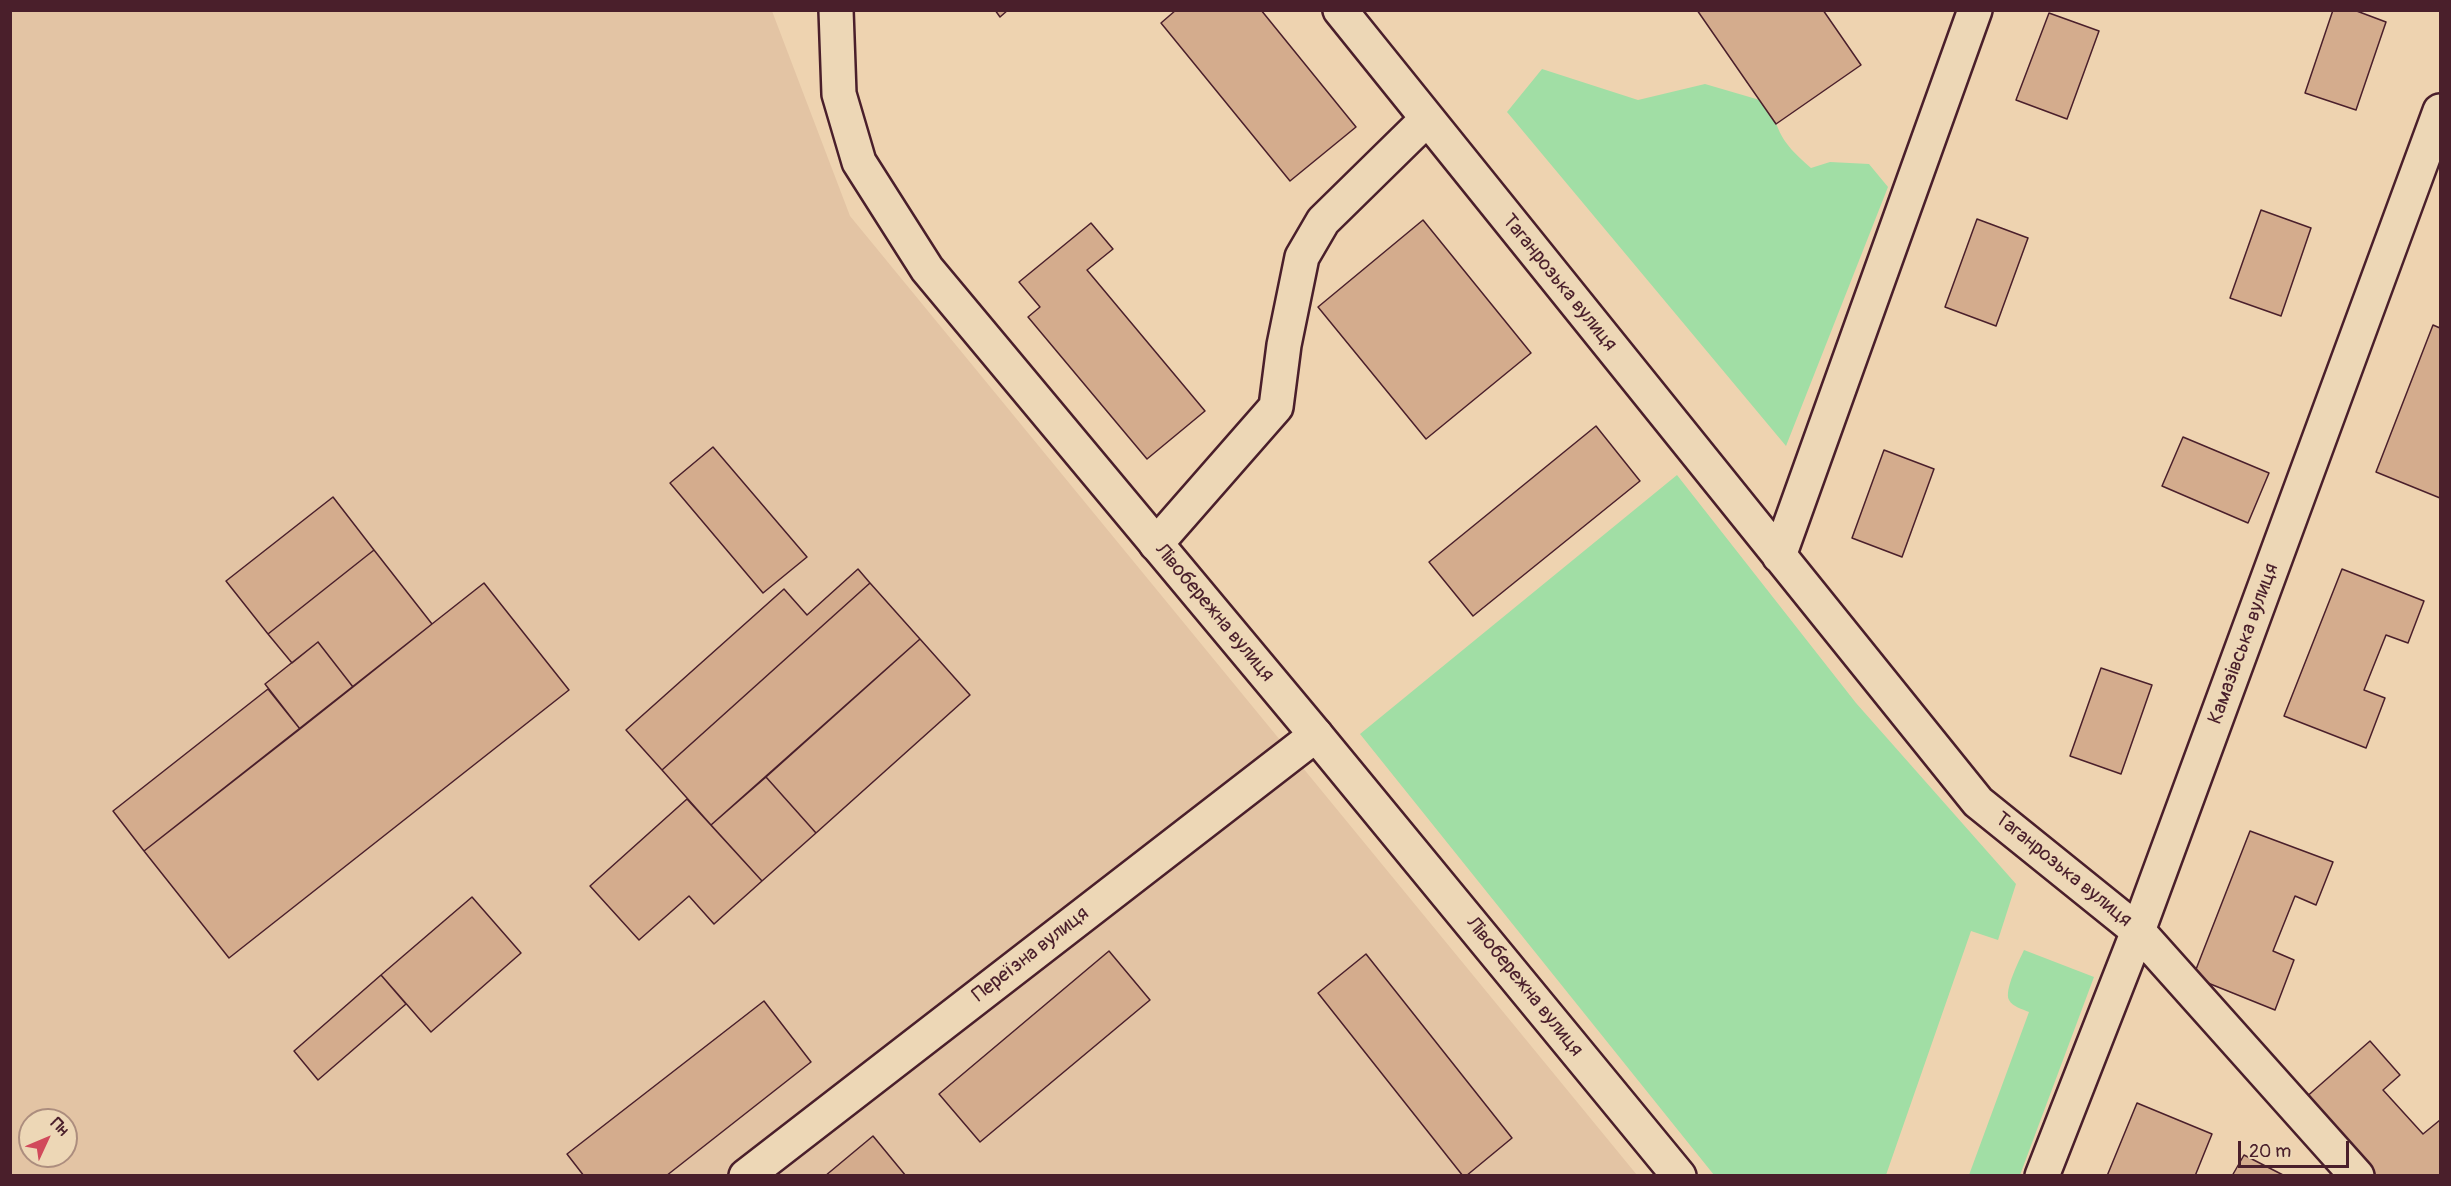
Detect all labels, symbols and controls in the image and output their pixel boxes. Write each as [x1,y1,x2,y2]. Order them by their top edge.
street label: Таганрозька вулиця [1496,210,1622,356]
street label: Лівобережна вулиця [1149,539,1279,687]
street label: Камазівська вулиця [2204,560,2284,728]
street label: Таганрозька вулиця [1990,807,2136,933]
street label: Переїзна вулиця [968,902,1094,1008]
street label: Лівобережна вулиця [1460,912,1588,1062]
north arrow [18,1108,78,1168]
text: Пн [46,1114,73,1140]
scale bar [2241,1129,2352,1167]
text: 20 m [2249,1140,2291,1163]

